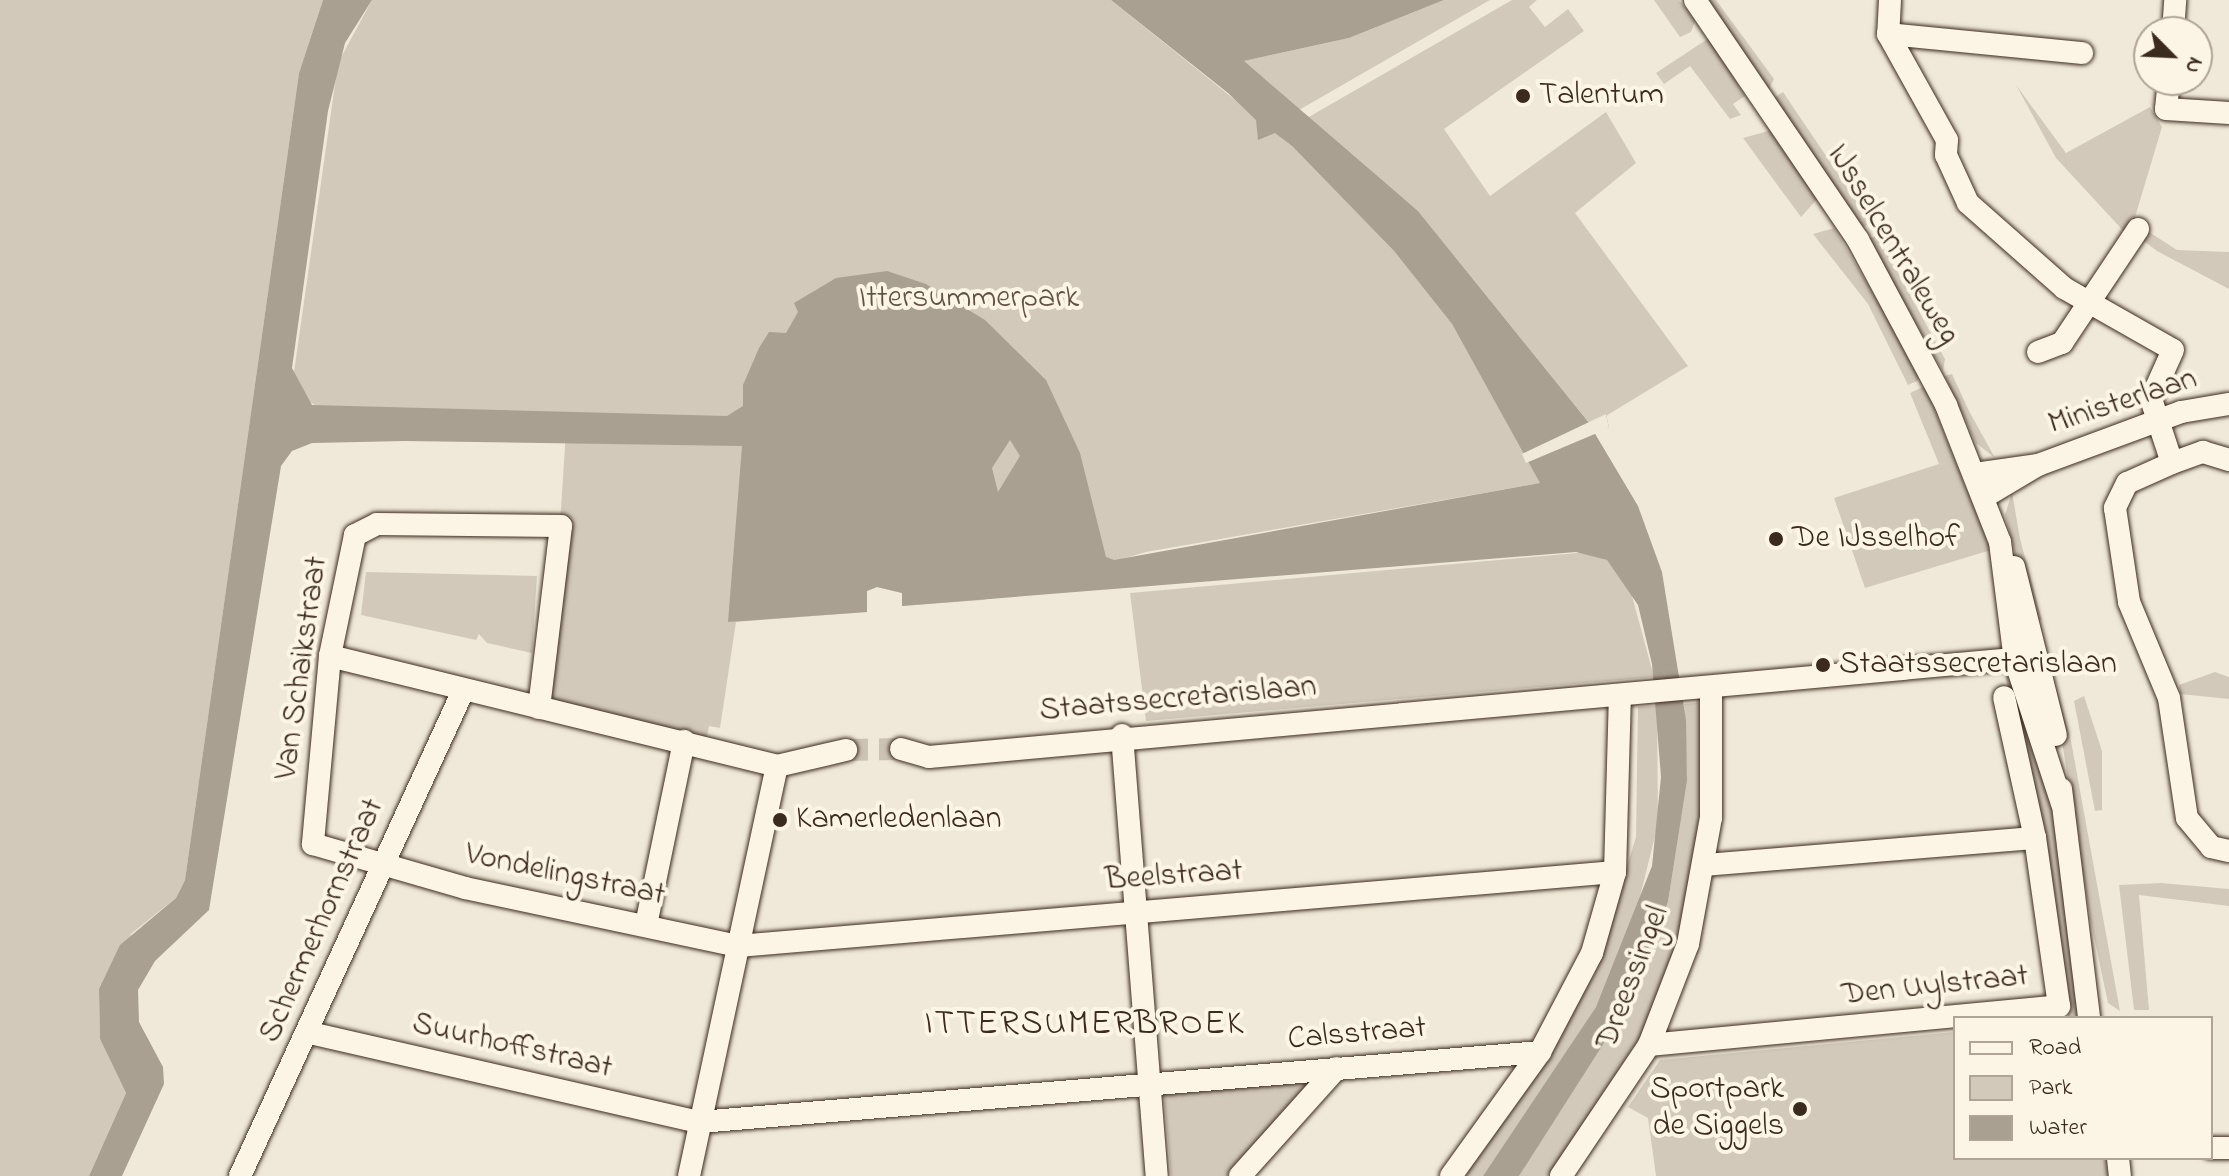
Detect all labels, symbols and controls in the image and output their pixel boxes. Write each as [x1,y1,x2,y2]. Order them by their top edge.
north arrow [2133,16,2213,96]
text: N [2175,52,2211,78]
place label: Talentum [1539,77,1664,115]
marker: Talentum [1514,87,1532,105]
street label: IJsselcentraleweg [1817,138,1967,352]
park label: Ittersummerpark [859,280,1079,318]
street label: Ministerlaan [2044,361,2202,445]
place label: De IJsselhof [1792,520,1960,558]
marker: De IJsselhof [1767,530,1785,548]
street label: Van Schaikstraat [268,554,338,782]
place label: Staatssecretarislaan [1839,646,2117,684]
marker: Staatssecretarislaan [1814,656,1832,674]
street label: Staatssecretarislaan [1038,669,1318,731]
street label: Schermerhornstraat [252,793,394,1049]
place label: Kamerledenlaan [796,801,1001,839]
marker: Kamerledenlaan [771,811,789,829]
street label: Vondelingstraat [462,836,668,916]
street label: Beelstraat [1104,853,1244,901]
street label: Dreessingel [1589,901,1679,1055]
street label: Den Uylstraat [1840,958,2030,1016]
street label: Suurhoffstraat [408,1005,616,1089]
district label: ITTERSUMERBROEK [924,1006,1246,1046]
street label: Calsstraat [1286,1010,1428,1060]
legend [1953,1016,2213,1160]
text: Road [2029,1031,2081,1066]
text: Park [2029,1071,2072,1106]
place label: Sportpark de Siggels [1650,1072,1784,1147]
marker: Sportpark de Siggels [1791,1100,1809,1118]
text: Water [2029,1111,2087,1146]

